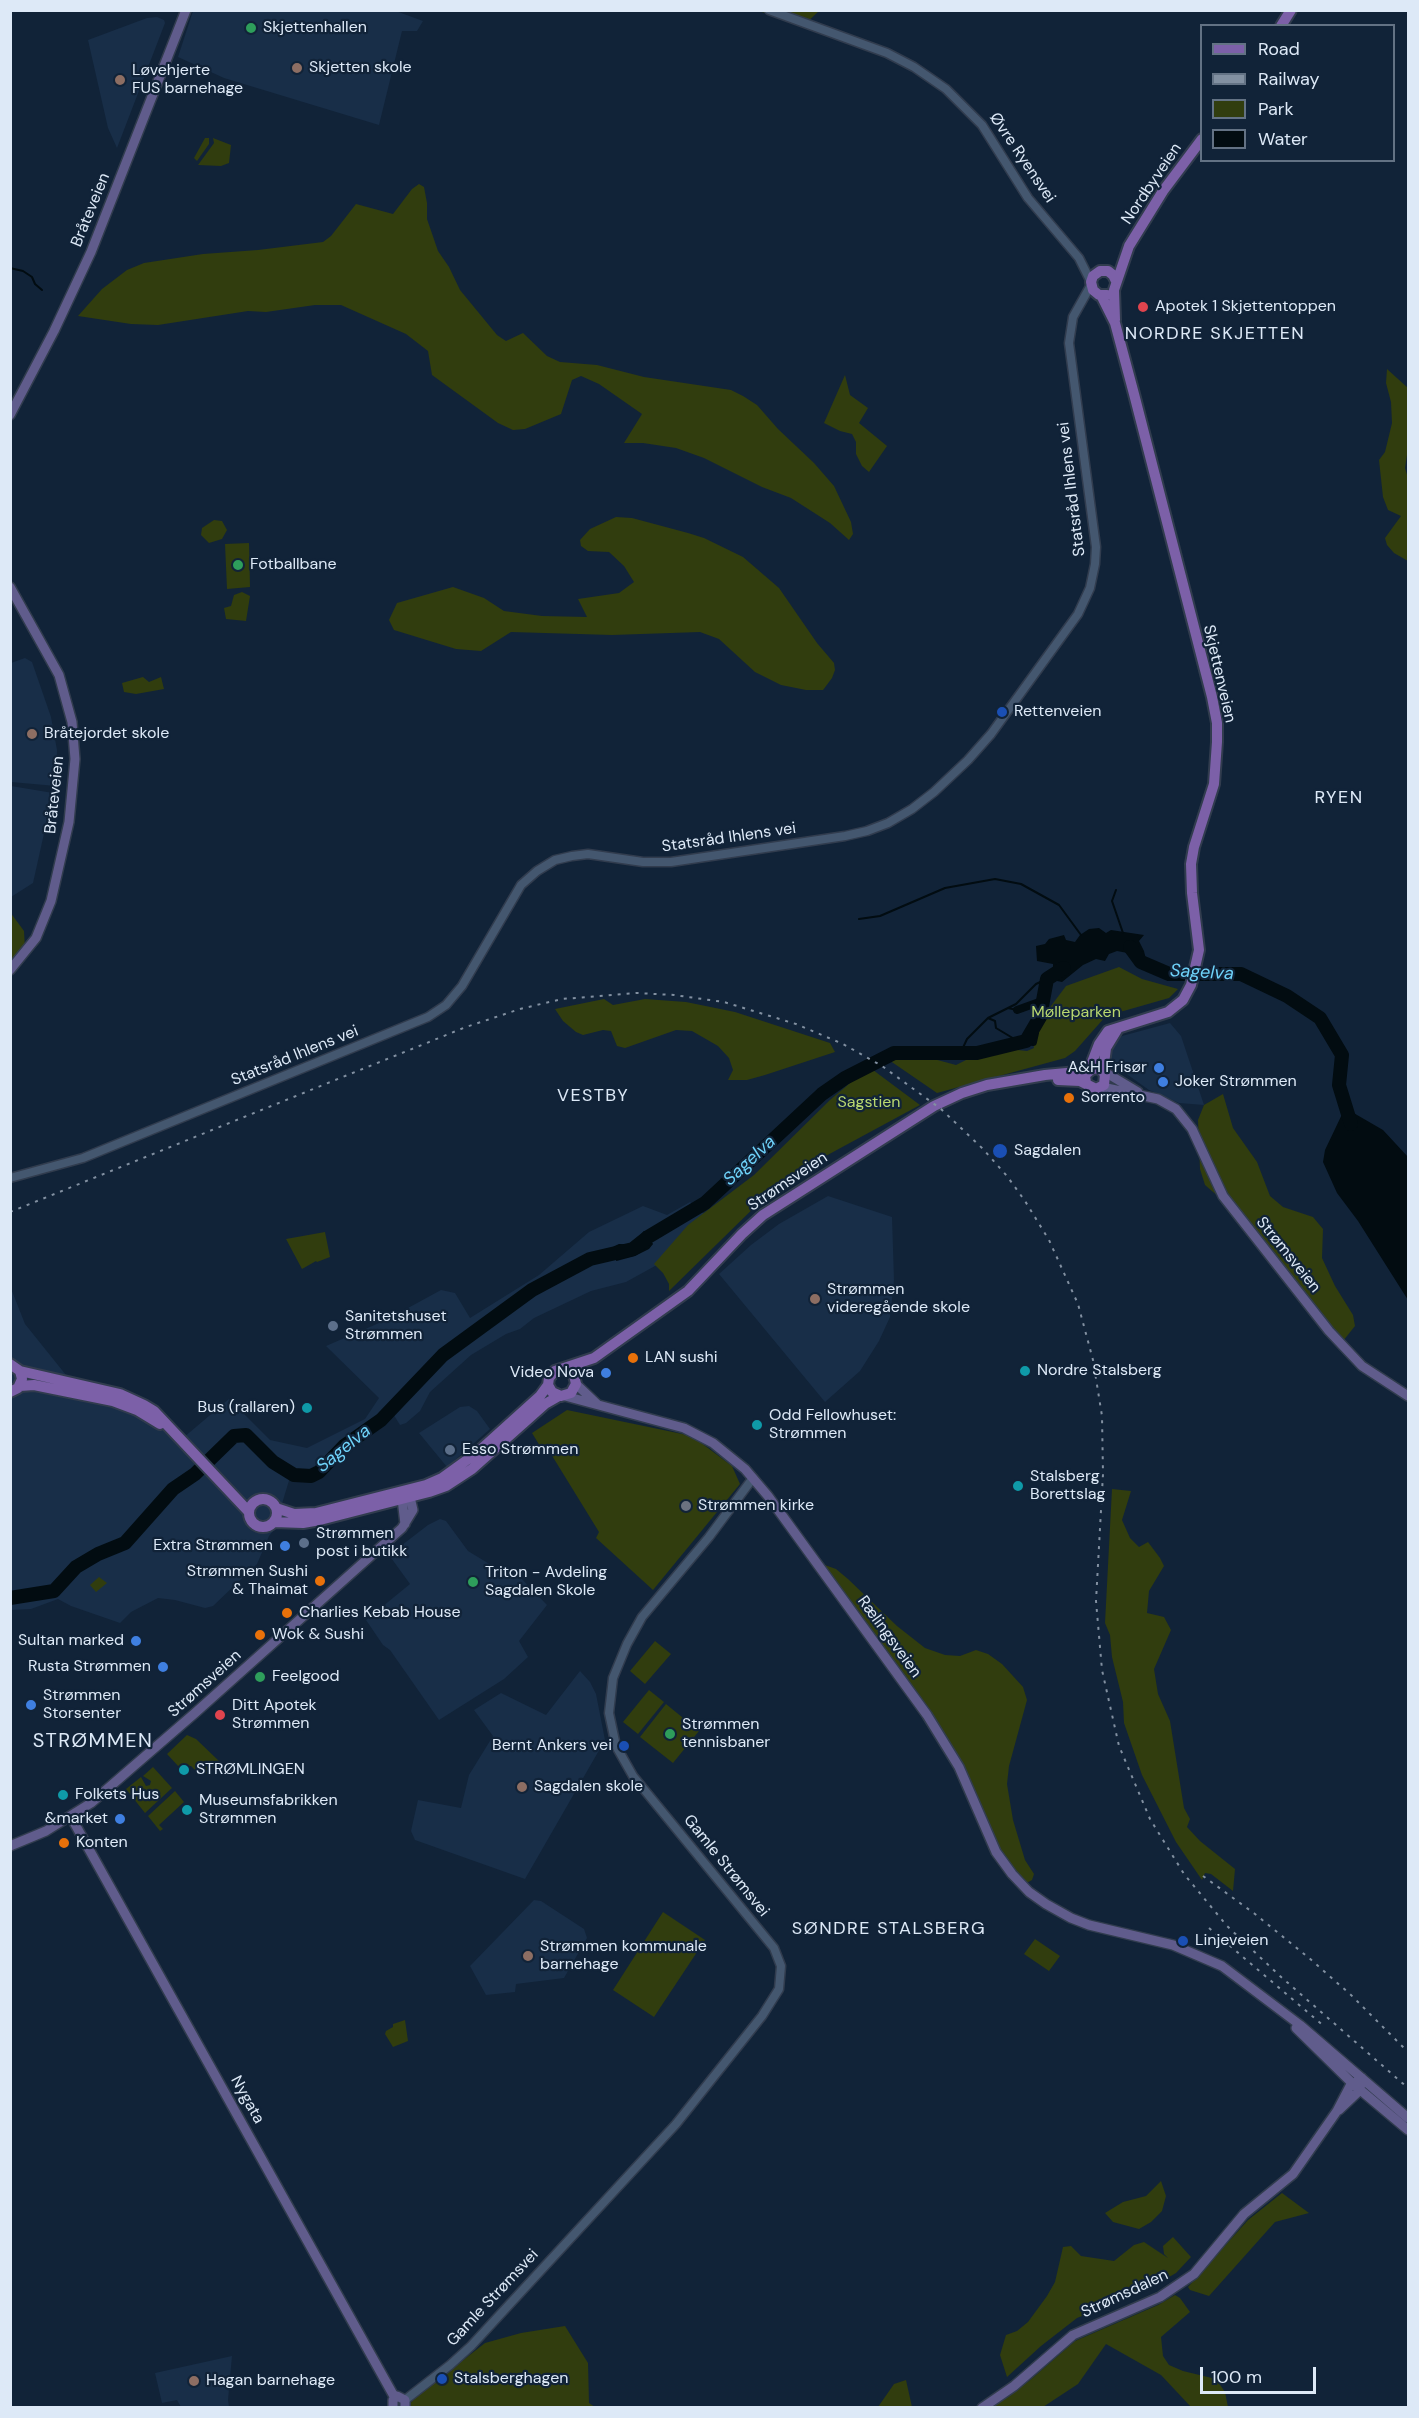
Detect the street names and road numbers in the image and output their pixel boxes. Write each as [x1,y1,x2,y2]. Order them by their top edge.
street label: Øvre Ryensvei [985,109,1059,207]
street label: Nordbyveien [1118,140,1186,228]
street label: Bråteveien [67,170,115,250]
street label: Statsråd Ihlens vei [1054,421,1090,557]
street label: Skjettenveien [1198,623,1240,725]
street label: Bråteveien [41,755,69,835]
street label: Statsråd Ihlens vei [661,819,797,857]
street label: Statsråd Ihlens vei [229,1022,361,1090]
street label: Strømsveien [745,1148,831,1216]
street label: Strømsveien [1252,1213,1324,1297]
street label: Rælingsveien [853,1592,925,1682]
street label: Strømsveien [164,1646,246,1722]
street label: Gamle Strømsvei [679,1811,773,1921]
street label: Nygata [226,2073,268,2127]
street label: Gamle Strømsvei [443,2246,543,2350]
street label: Strømsdalen [1079,2266,1171,2322]

